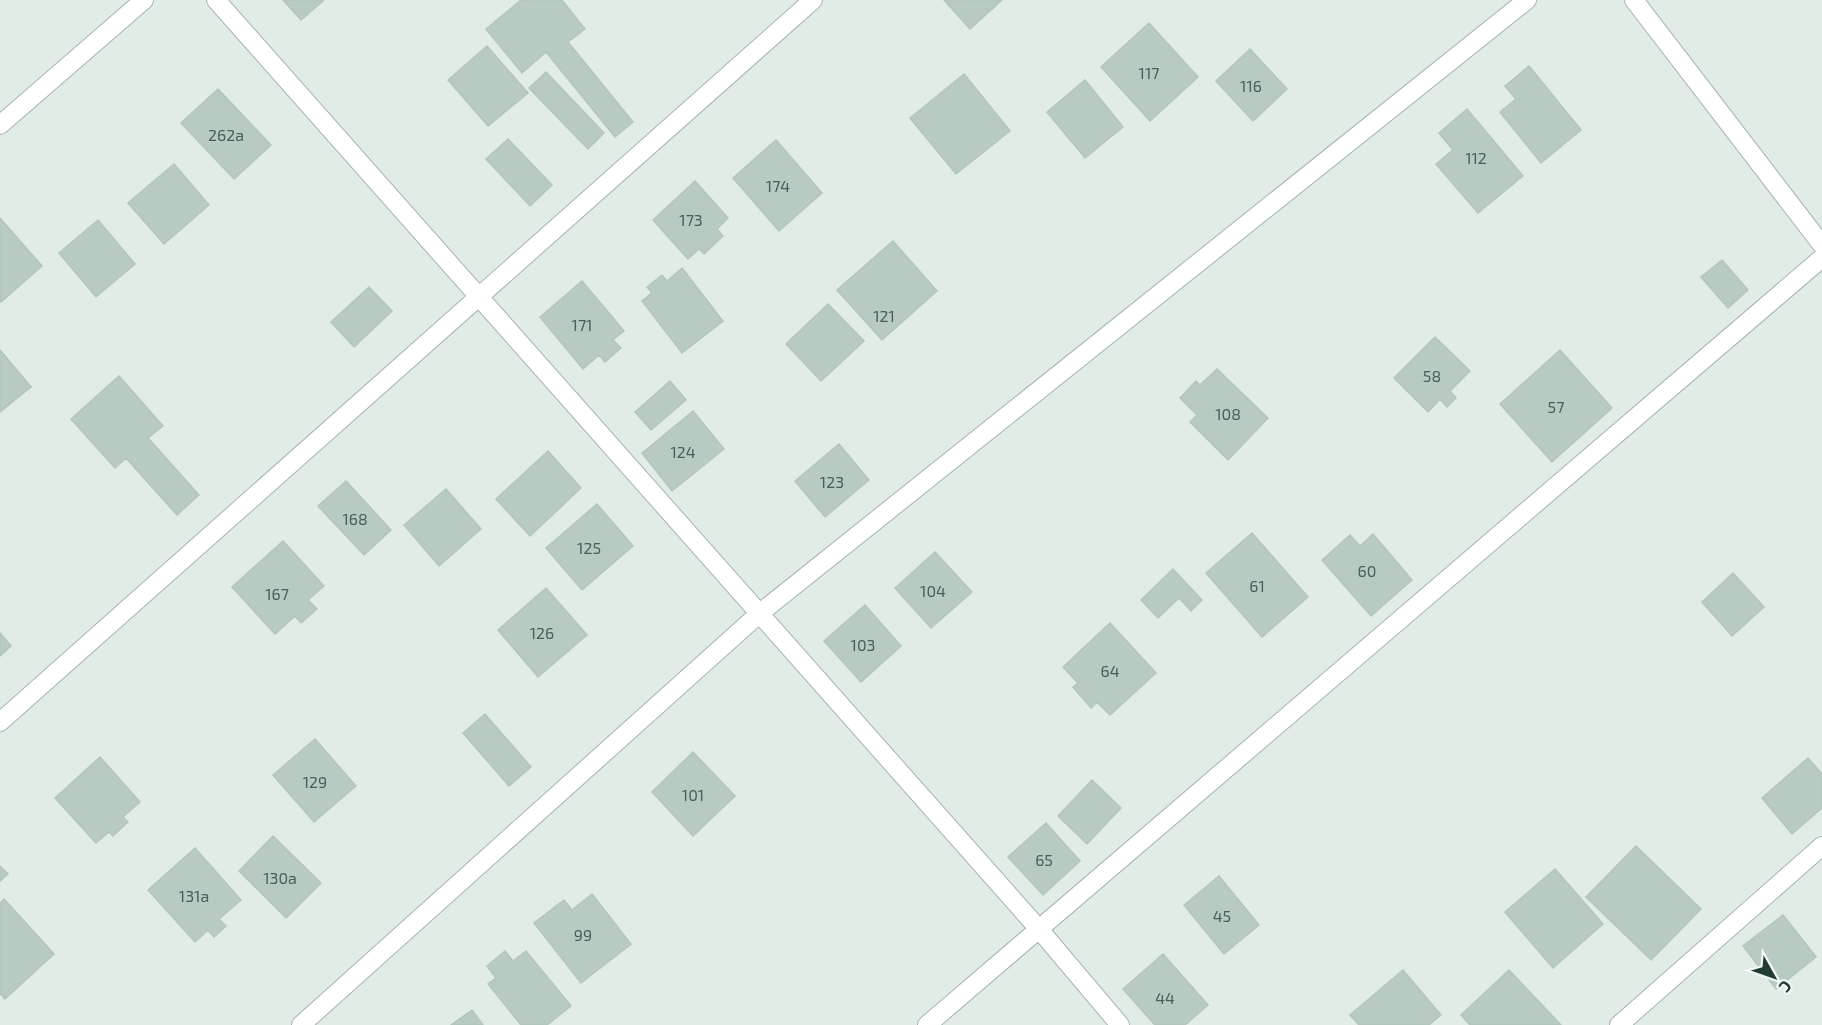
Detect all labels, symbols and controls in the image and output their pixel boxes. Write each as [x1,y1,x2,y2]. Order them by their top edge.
house number: 117 [1139,63,1159,82]
house number: 116 [1240,76,1262,95]
house number: 262а [208,125,244,144]
house number: 112 [1465,148,1487,167]
house number: 174 [766,176,790,195]
house number: 173 [679,210,703,229]
house number: 121 [873,306,895,325]
house number: 171 [572,315,592,334]
house number: 58 [1423,366,1441,385]
house number: 57 [1548,397,1564,416]
house number: 108 [1215,404,1241,423]
house number: 124 [670,442,696,461]
house number: 123 [820,472,844,491]
house number: 168 [342,509,368,528]
house number: 125 [577,538,601,557]
house number: 60 [1358,561,1376,580]
house number: 61 [1249,576,1265,595]
house number: 104 [920,581,946,600]
house number: 167 [265,584,289,603]
house number: 126 [530,623,554,642]
house number: 103 [851,635,875,654]
house number: 64 [1101,661,1120,680]
house number: 129 [303,772,327,791]
house number: 101 [682,785,704,804]
house number: 65 [1035,850,1053,869]
house number: 130а [263,868,297,887]
house number: 131а [179,886,209,905]
house number: 45 [1213,906,1231,925]
house number: 99 [574,925,592,944]
north arrow [1744,947,1804,1007]
text: С [1776,977,1796,997]
house number: 44 [1155,988,1175,1007]

